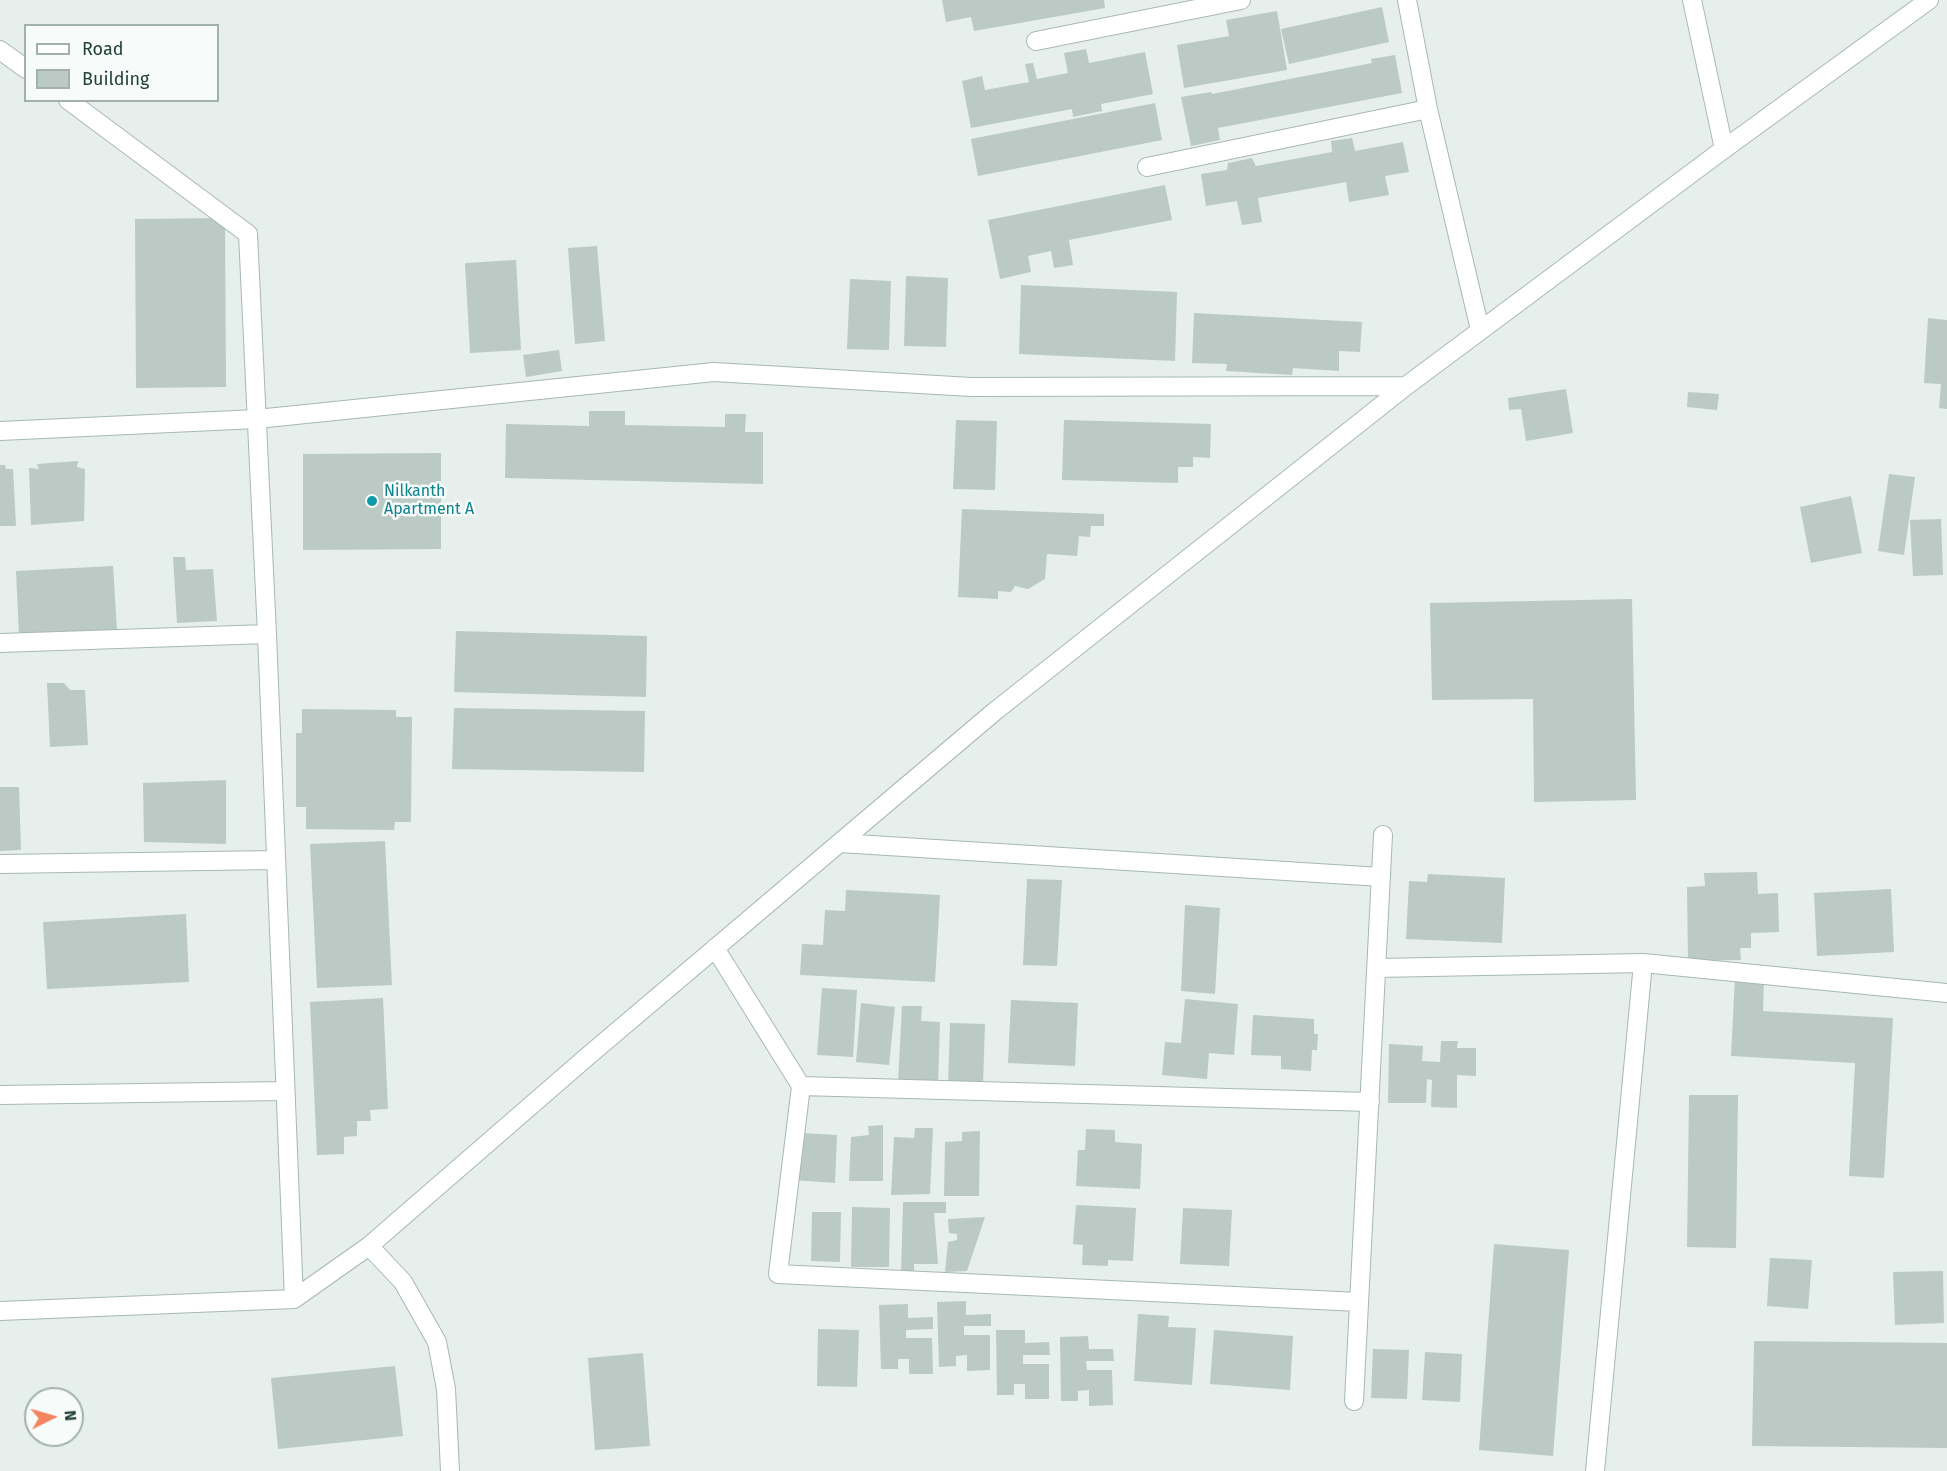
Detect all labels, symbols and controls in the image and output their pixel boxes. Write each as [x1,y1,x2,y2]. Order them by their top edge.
legend [24,24,219,102]
text: Road [82,38,124,60]
text: Building [82,68,149,90]
place label: Nilkanth Apartment A [384,482,474,520]
marker: Nilkanth Apartment A [365,494,379,508]
north arrow [24,1387,84,1447]
text: N [61,1409,80,1422]

